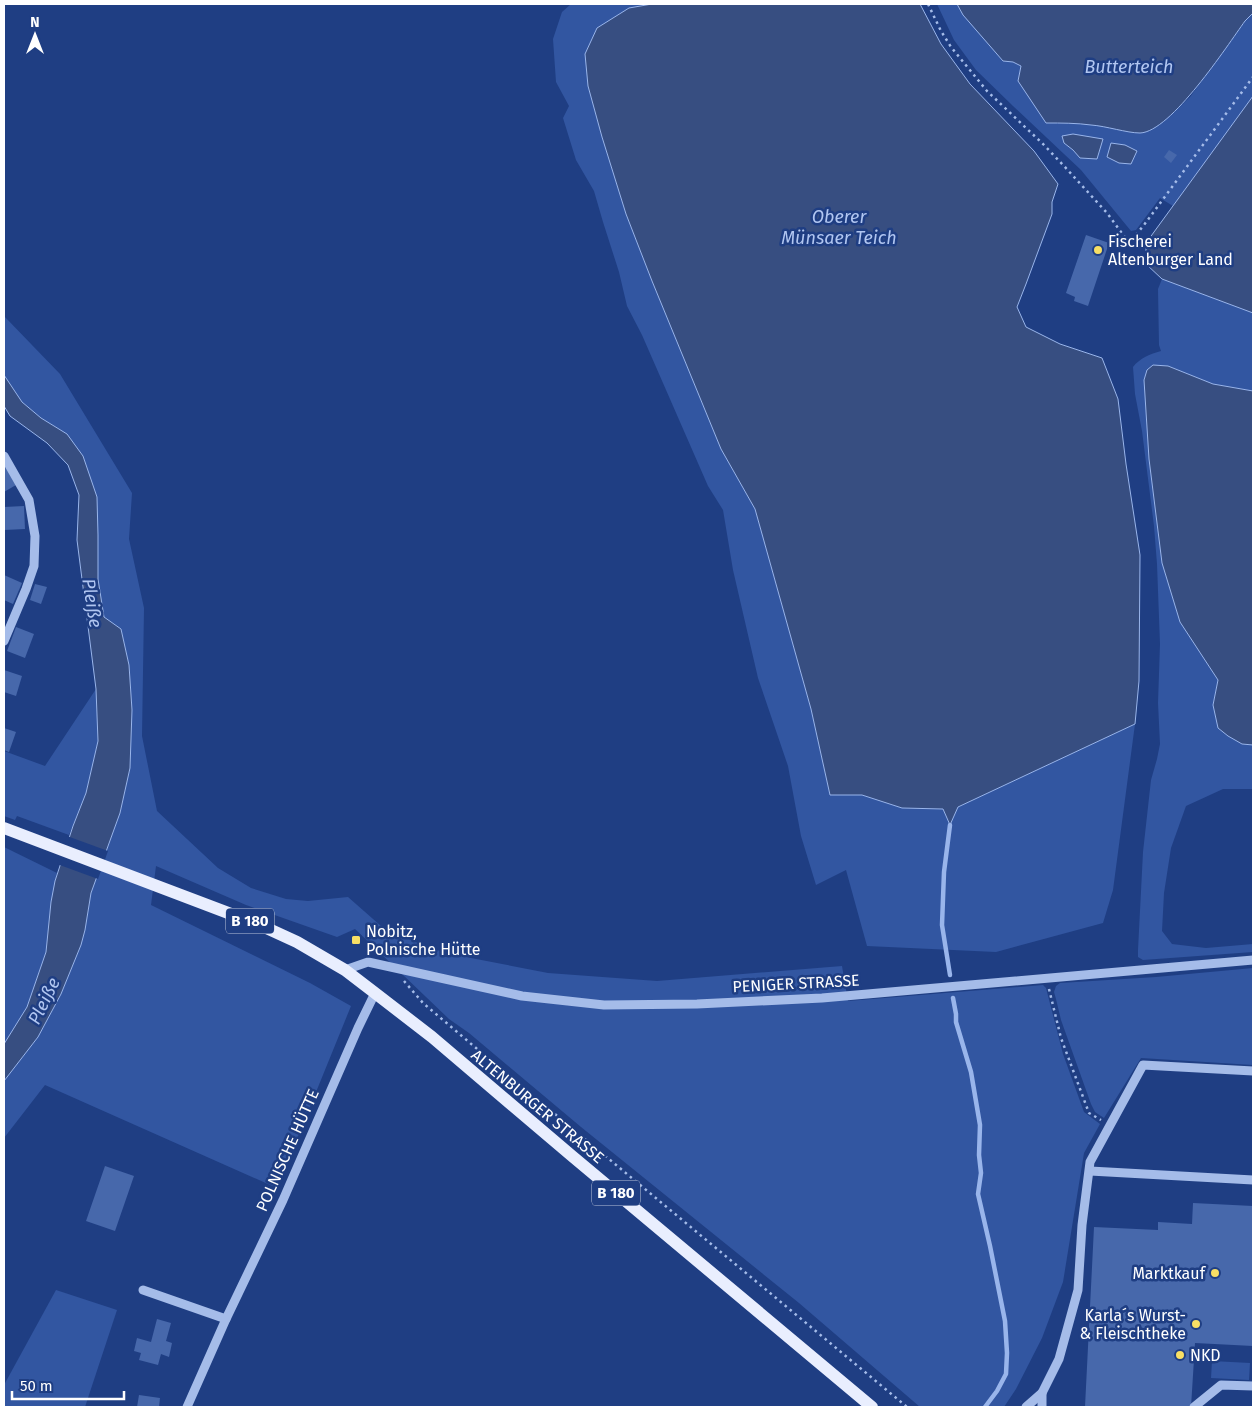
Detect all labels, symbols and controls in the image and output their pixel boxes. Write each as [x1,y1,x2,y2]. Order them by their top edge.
north arrow [10,10,60,60]
text: N [30,14,40,31]
water label: Butterteich [1084,56,1174,78]
water label: Oberer Münsaer Teich [781,206,897,249]
place label: Fischerei Altenburger Land [1108,232,1233,269]
marker: Fischerei Altenburger Land [1092,244,1104,256]
water label: Pleiße [77,577,107,629]
road number: B 180 [226,908,274,934]
place label: Nobitz, Polnische Hütte [366,922,480,959]
marker: Nobitz, Polnische Hütte [350,934,362,946]
street label: PENIGER STRASSE [732,971,860,996]
water label: Pleiße [23,974,65,1028]
street label: ALTENBURGER STRASSE [467,1045,608,1167]
street label: POLNISCHE HÜTTE [252,1086,323,1214]
road number: B 180 [592,1180,640,1206]
place label: Marktkauf [1132,1264,1207,1283]
marker: Marktkauf [1209,1267,1221,1279]
place label: Karla´s Wurst- & Fleischtheke [1079,1306,1186,1343]
marker: Karla´s Wurst- & Fleischtheke [1190,1318,1202,1330]
place label: NKD [1190,1346,1221,1365]
marker: NKD [1174,1349,1186,1361]
scale bar [12,1368,125,1400]
text: 50 m [20,1377,53,1395]

